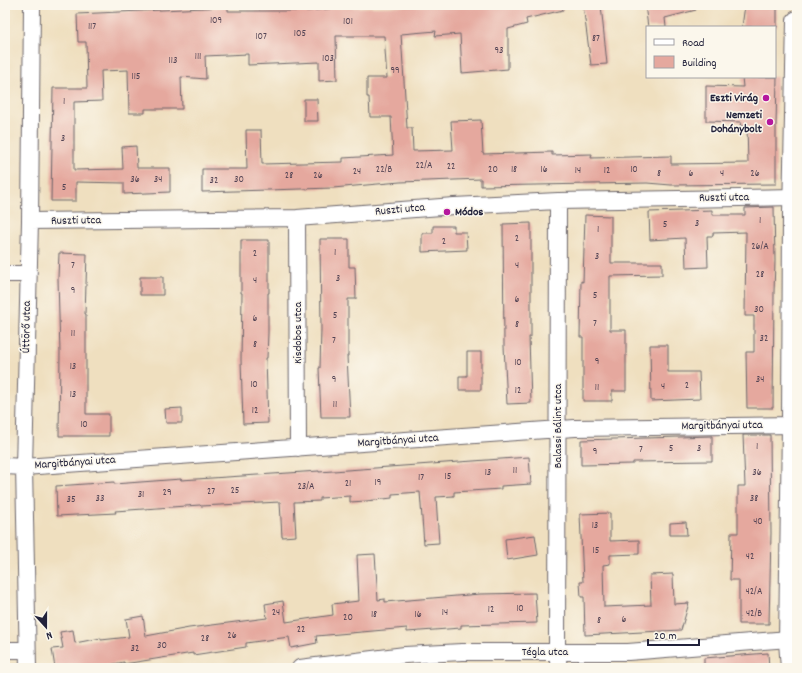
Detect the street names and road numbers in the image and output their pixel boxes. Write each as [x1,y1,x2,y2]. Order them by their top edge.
street label: Ruszti utca [699,189,750,207]
street label: Ruszti utca [374,199,426,221]
street label: Ruszti utca [51,212,102,230]
street label: Úttörő utca [18,300,36,353]
street label: Kisdobos utca [290,302,307,364]
street label: Balassi Bálint utca [550,383,567,468]
street label: Margitbányai utca [681,417,763,435]
street label: Margitbányai utca [357,430,439,452]
street label: Margitbányai utca [34,452,116,474]
street label: Tégla utca [522,644,569,661]

